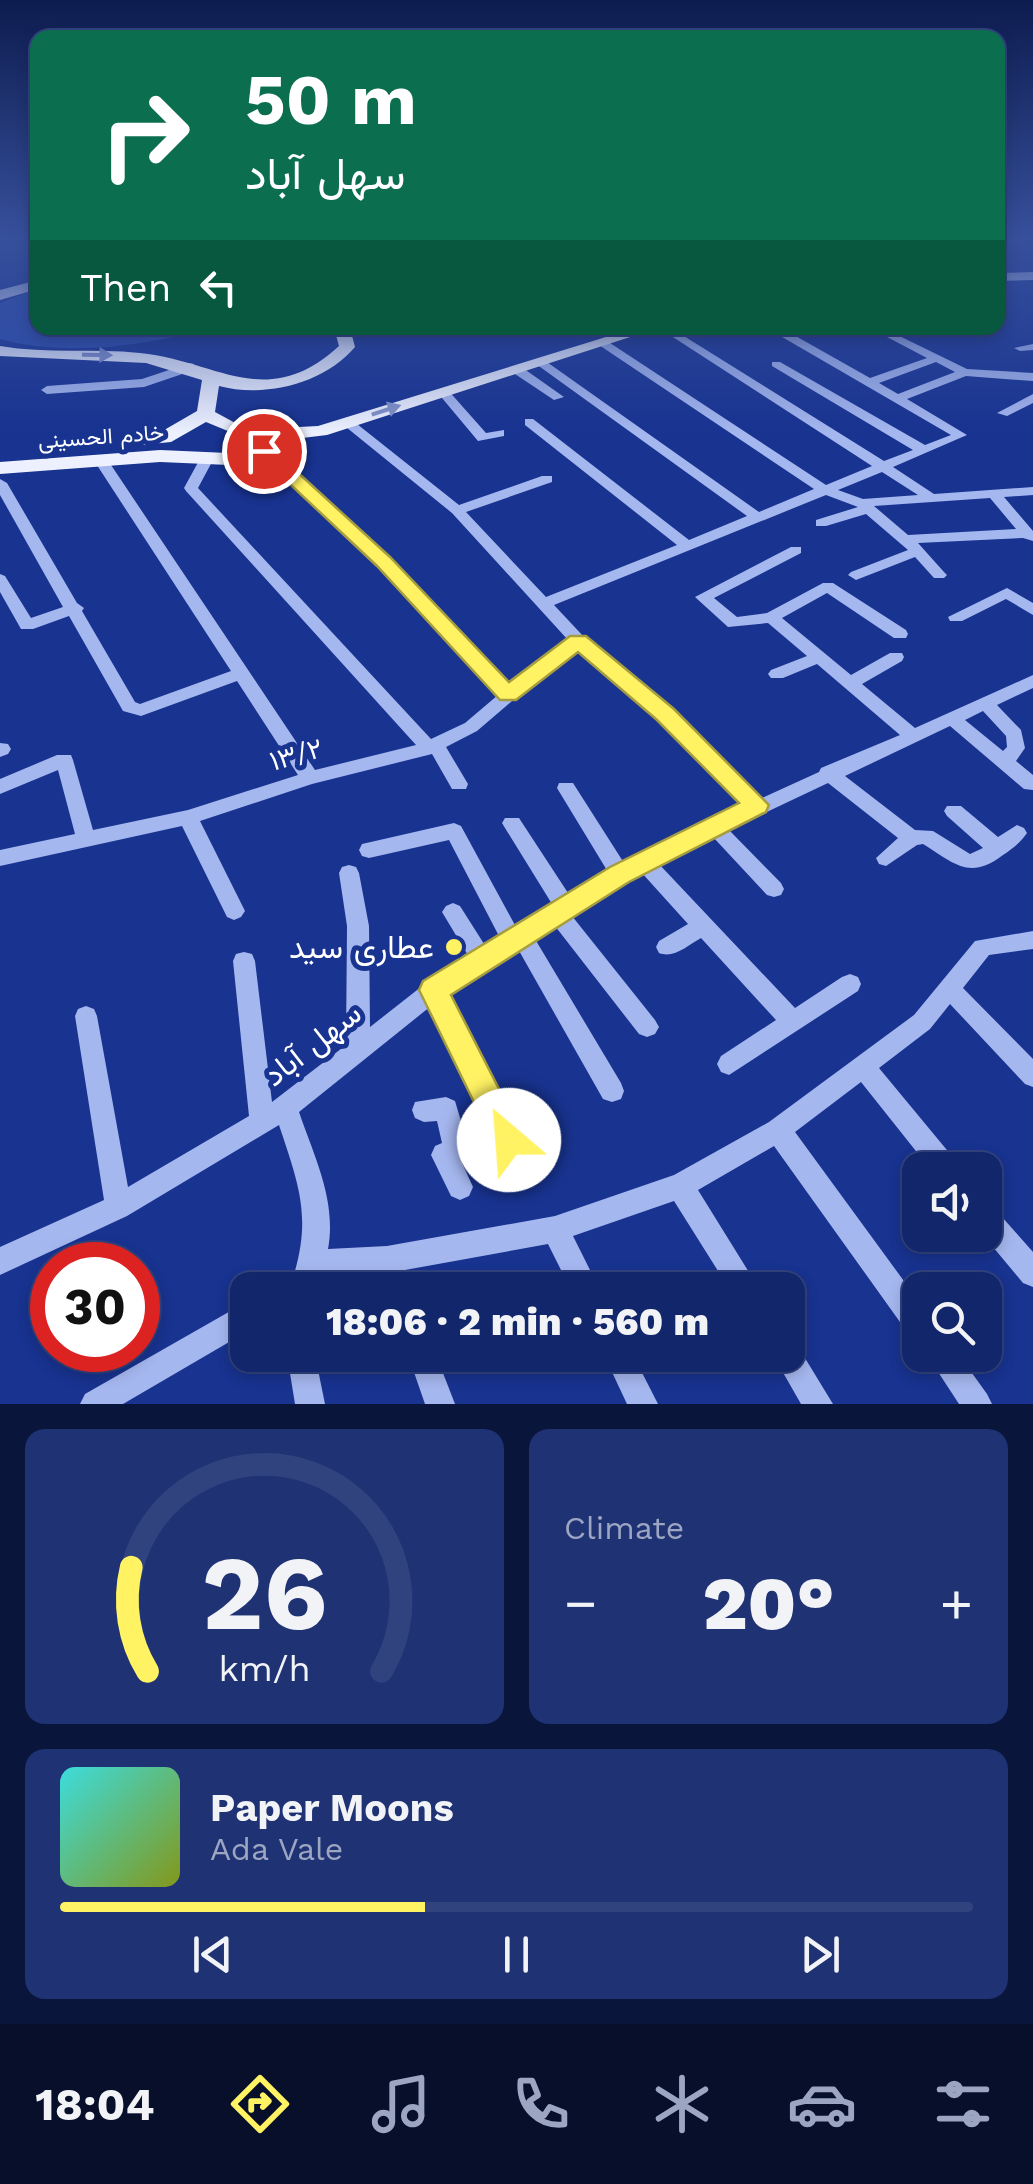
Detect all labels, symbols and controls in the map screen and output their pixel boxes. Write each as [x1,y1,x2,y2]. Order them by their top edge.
text: 50 m [245,59,417,141]
icon: right [80,70,210,200]
text: سهل آباد [245,147,405,200]
icon: left [191,260,246,315]
text: Then [80,266,171,310]
one-way arrow [82,347,114,363]
one-way arrow [372,402,402,417]
pin [222,409,307,494]
street label: خادم الحسینی [37,420,165,455]
icon: arrive [237,424,292,479]
street label: ۱۳/۲ [266,731,326,778]
place label: عطاری سید [289,928,434,967]
marker: عطاری سید [443,936,465,958]
street label: سهل آباد [255,994,369,1095]
position arrow [457,1088,561,1192]
map controls [902,1152,1002,1372]
button: sound [902,1152,1002,1252]
speed limit sign: 30 [30,1242,160,1372]
button: search [902,1272,1002,1372]
text: 18:06 · 2 min · 560 m [326,1300,709,1344]
text: Climate [564,1509,684,1547]
text: 26 [201,1532,328,1654]
text: 20° [702,1559,835,1647]
text: − [564,1571,597,1635]
text: + [940,1571,973,1635]
text: km/h [218,1648,311,1690]
text: Paper Moons [210,1786,454,1830]
text: Ada Vale [210,1830,343,1868]
icon: previous [185,1927,240,1982]
icon: pause [489,1927,544,1982]
icon: next [793,1927,848,1982]
icon: directions [225,2069,295,2139]
icon: music [366,2069,436,2139]
icon: phone [506,2069,576,2139]
icon: climate [647,2069,717,2139]
icon: car [787,2069,857,2139]
icon: filters [928,2069,998,2139]
text: 18:04 [35,2078,155,2131]

